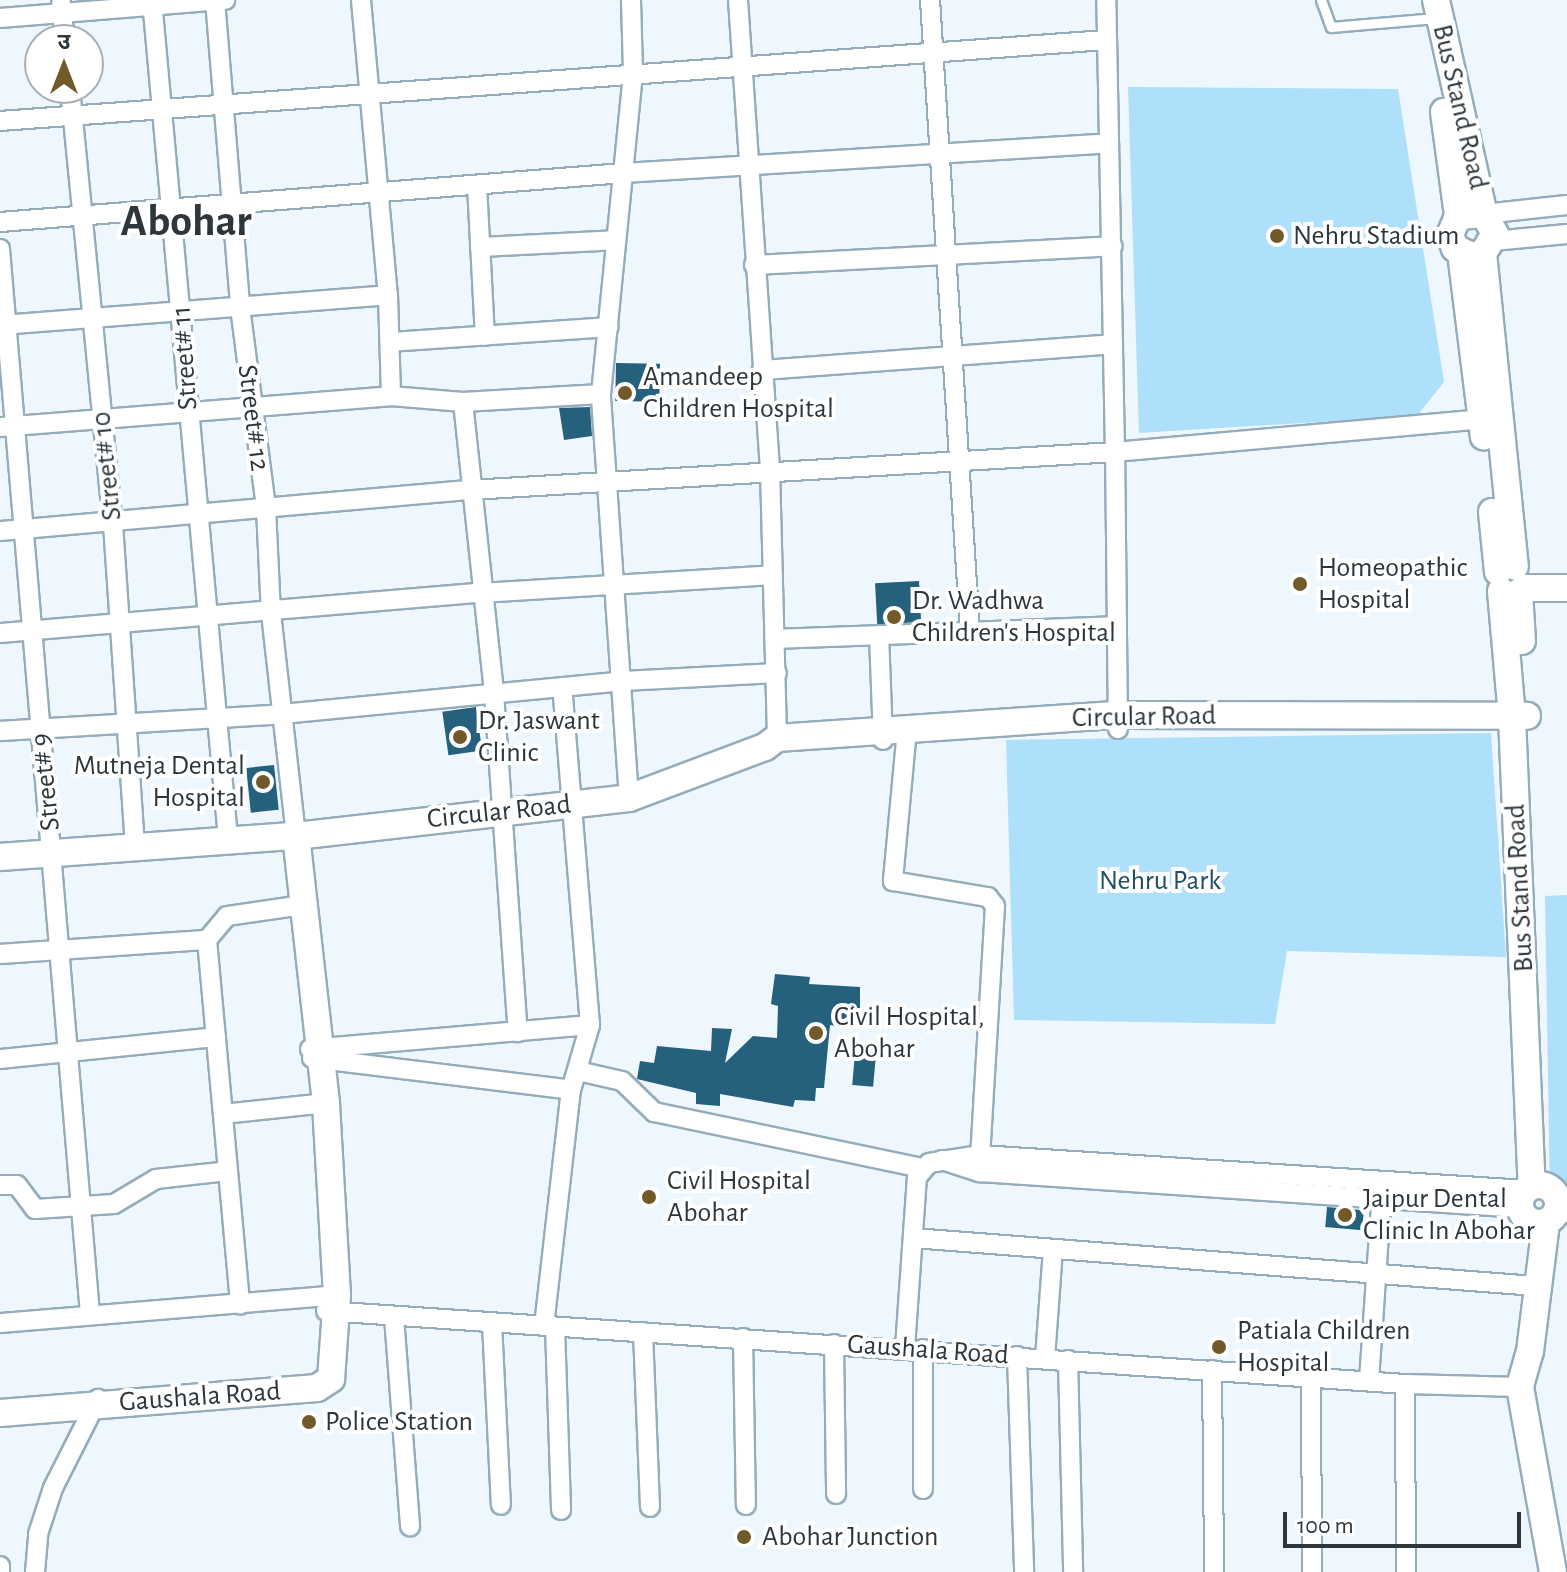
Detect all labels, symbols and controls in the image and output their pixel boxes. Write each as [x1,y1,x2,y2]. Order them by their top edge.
street label: Bus Stand Road [1425,21,1495,193]
north arrow [24,24,104,104]
text: उ [58,31,70,53]
district label: Abohar [120,196,252,248]
place label: Nehru Stadium [1293,219,1459,253]
marker: Nehru Stadium [1268,227,1286,245]
street label: Street# 11 [165,305,205,411]
place label: Amandeep Children Hospital [643,360,834,426]
street label: Street# 12 [230,363,276,473]
marker: Amandeep Children Hospital [614,382,636,404]
street label: Street# 10 [85,410,129,522]
place label: Homeopathic Hospital [1318,551,1467,617]
marker: Homeopathic Hospital [1289,573,1311,595]
place label: Dr. Wadhwa Children's Hospital [912,584,1116,650]
marker: Dr. Wadhwa Children's Hospital [883,606,905,628]
street label: Circular Road [1072,699,1216,735]
place label: Dr. Jaswant Clinic [478,704,600,770]
marker: Dr. Jaswant Clinic [449,726,471,748]
street label: Street# 9 [24,731,68,833]
place label: Mutneja Dental Hospital [74,749,245,815]
marker: Mutneja Dental Hospital [252,771,274,793]
street label: Circular Road [425,788,573,836]
street label: Bus Stand Road [1499,803,1541,973]
park label: Nehru Park [1099,864,1221,898]
place label: Civil Hospital, Abohar [834,1000,984,1066]
marker: Civil Hospital, Abohar [805,1022,827,1044]
place label: Civil Hospital Abohar [667,1164,811,1230]
place label: Jaipur Dental Clinic In Abohar [1363,1182,1535,1248]
marker: Civil Hospital Abohar [638,1186,660,1208]
marker: Jaipur Dental Clinic In Abohar [1334,1204,1356,1226]
place label: Patiala Children Hospital [1237,1314,1411,1380]
street label: Gaushala Road [846,1328,1010,1372]
marker: Patiala Children Hospital [1208,1336,1230,1358]
street label: Gaushala Road [118,1375,282,1419]
place label: Police Station [325,1405,473,1439]
marker: Police Station [300,1413,318,1431]
scale bar [1287,1496,1525,1546]
text: 100 m [1297,1514,1354,1538]
place label: Abohar Junction [762,1520,938,1554]
marker: Abohar Junction [733,1526,755,1548]

